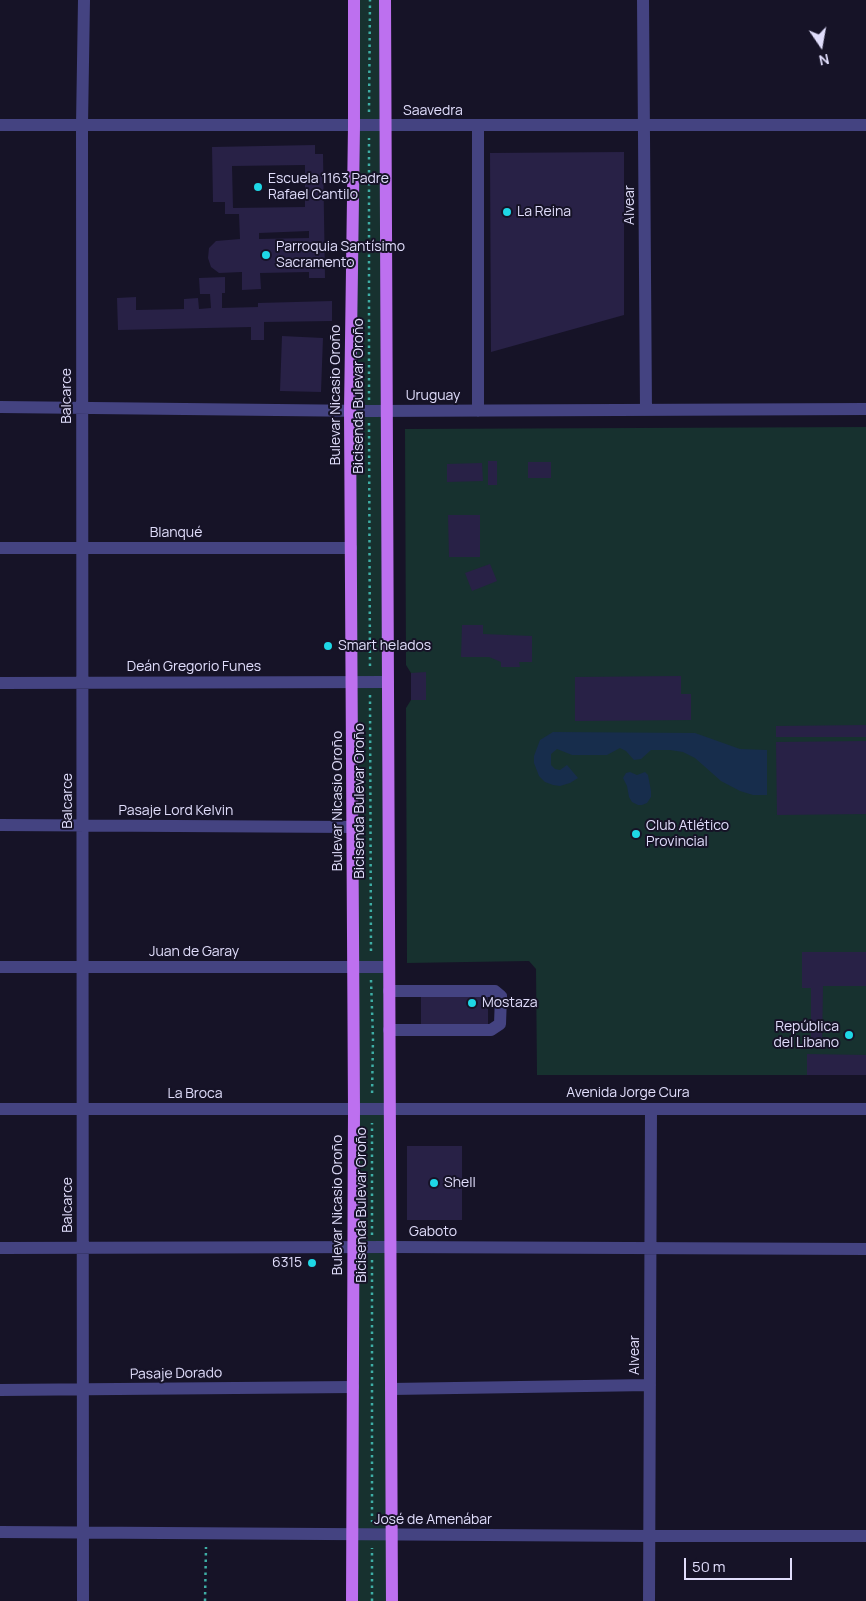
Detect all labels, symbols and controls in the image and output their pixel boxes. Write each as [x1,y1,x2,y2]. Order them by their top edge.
north arrow [796,20,846,70]
text: N [817,50,831,70]
street label: Saavedra [403,103,463,119]
place label: Escuela 1163 Padre Rafael Cantilo [268,171,389,203]
marker: Escuela 1163 Padre Rafael Cantilo [252,181,264,193]
street label: Alvear [622,185,638,225]
place label: La Reina [517,204,571,220]
marker: La Reina [501,206,513,218]
place label: Parroquia Santísimo Sacramento [276,239,405,272]
marker: Parroquia Santísimo Sacramento [260,249,272,261]
street label: Bicisenda Bulevar Oroño [351,318,367,474]
street label: Bulevar Nicasio Oroño [328,325,344,465]
street label: Balcarce [59,368,75,424]
street label: Uruguay [406,388,460,404]
street label: Blanqué [150,525,202,541]
place label: Smart helados [338,638,431,654]
marker: Smart helados [322,640,334,652]
street label: Deán Gregorio Funes [127,659,261,675]
street label: Bicisenda Bulevar Oroño [352,723,368,879]
street label: Bulevar Nicasio Oroño [330,731,346,871]
street label: Balcarce [60,773,76,829]
street label: Pasaje Lord Kelvin [119,803,233,819]
place label: Club Atlético Provincial [646,818,729,850]
marker: Club Atlético Provincial [630,828,642,840]
street label: Juan de Garay [149,944,239,960]
place label: Mostaza [482,995,537,1011]
marker: Mostaza [466,997,478,1009]
place label: República del Libano [773,1019,839,1052]
marker: República del Libano [843,1029,855,1041]
street label: Avenida Jorge Cura [566,1085,690,1101]
street label: La Broca [168,1086,222,1102]
street label: Bicisenda Bulevar Oroño [354,1127,370,1283]
street label: Bulevar Nicasio Oroño [330,1135,346,1275]
place label: Shell [444,1175,476,1191]
street label: Balcarce [60,1177,76,1233]
marker: Shell [428,1177,440,1189]
street label: Gaboto [409,1224,457,1240]
place label: 6315 [272,1255,302,1271]
marker: 6315 [306,1257,318,1269]
street label: Alvear [627,1335,643,1375]
street label: Pasaje Dorado [130,1365,222,1383]
street label: José de Amenábar [374,1512,492,1528]
scale bar [686,1548,794,1580]
text: 50 m [692,1556,726,1577]

